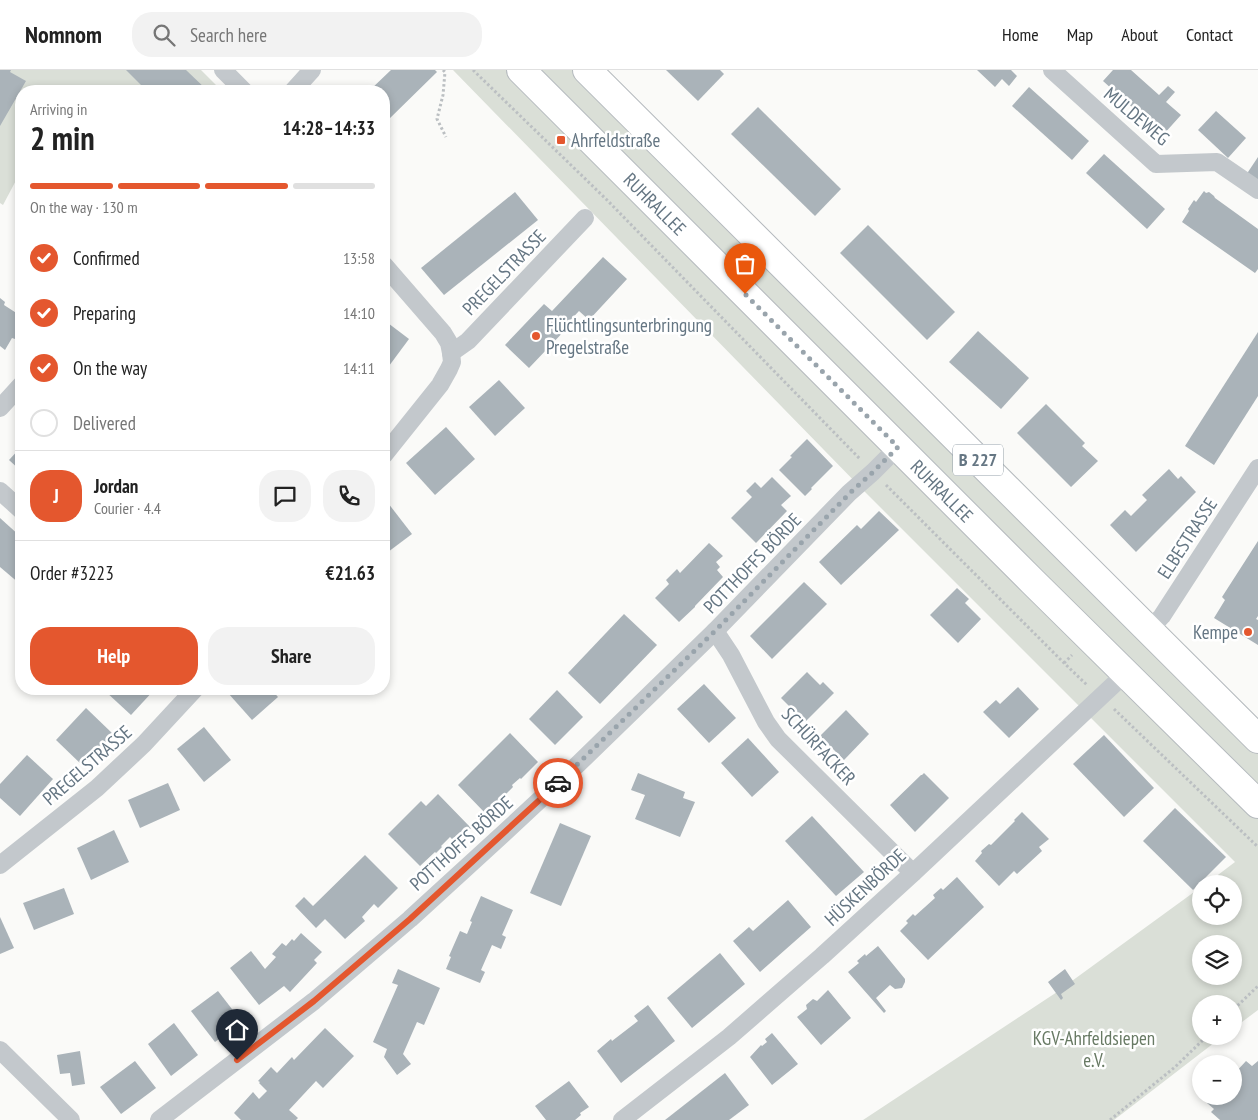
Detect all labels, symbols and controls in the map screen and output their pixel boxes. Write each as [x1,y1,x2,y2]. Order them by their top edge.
search box [132,12,482,57]
text: Nomnom [25,19,102,50]
icon: search [150,21,178,49]
text: Search here [190,23,267,47]
text: Home [1002,23,1039,46]
text: Map [1067,23,1093,46]
text: About [1121,23,1158,46]
text: Contact [1186,23,1233,46]
street label: MULDEWEG [1099,82,1175,150]
text: Arriving in [30,99,87,119]
text: 14:28–14:33 [282,116,375,140]
text: 2 min [30,117,95,159]
place label: Ahrfeldstraße [571,128,661,152]
marker: Ahrfeldstraße [555,134,567,146]
street label: RUHRALLEE [619,168,691,240]
text: On the way · 130 m [30,197,138,217]
street label: PREGELSTRASSE [457,224,551,320]
pin [724,243,766,294]
icon: check [30,244,58,272]
text: Confirmed [73,246,140,270]
text: 13:58 [343,248,375,268]
icon: bag [731,250,759,278]
icon: check [30,299,58,327]
text: Preparing [73,301,136,325]
text: 14:10 [343,303,375,323]
place label: Flüchtlingsunterbringung Pregelstraße [546,313,712,359]
marker: Flüchtlingsunterbringung Pregelstraße [530,330,542,342]
icon: check [30,354,58,382]
text: On the way [73,356,147,380]
text: 14:11 [343,358,375,378]
text: Delivered [73,411,136,435]
road number: B 227 [953,444,1003,476]
street label: RUHRALLEE [906,455,978,527]
button: chat [259,470,311,522]
button: phone [323,470,375,522]
text: Jordan [94,474,138,498]
text: J [53,484,59,508]
street label: ELBESTRASSE [1152,493,1222,583]
text: Courier · 4.4 [94,498,161,518]
street label: POTTHOFFS BÖRDE [698,508,806,618]
text: Order #3223 [30,561,114,585]
text: €21.63 [326,561,375,585]
place label: Kempe [1193,620,1238,644]
marker: Kempe [1242,626,1254,638]
button: Help [30,627,198,685]
button: Share [208,627,375,685]
street label: SCHÜRFACKER [777,702,861,790]
street label: PREGELSTRASSE [38,720,136,810]
courier [533,758,583,808]
icon: car [544,769,572,797]
street label: POTTHOFFS BÖRDE [404,790,518,896]
street label: HÜSKENBÖRDE [819,843,911,931]
map controls [1192,875,1242,1105]
button: locate [1192,875,1242,925]
button: layers [1192,935,1242,985]
button: + [1192,995,1242,1045]
pin [216,1009,258,1060]
icon: home [223,1016,251,1044]
park label: KGV-Ahrfeldsiepen e.V. [1033,1026,1155,1072]
button: − [1192,1055,1242,1105]

